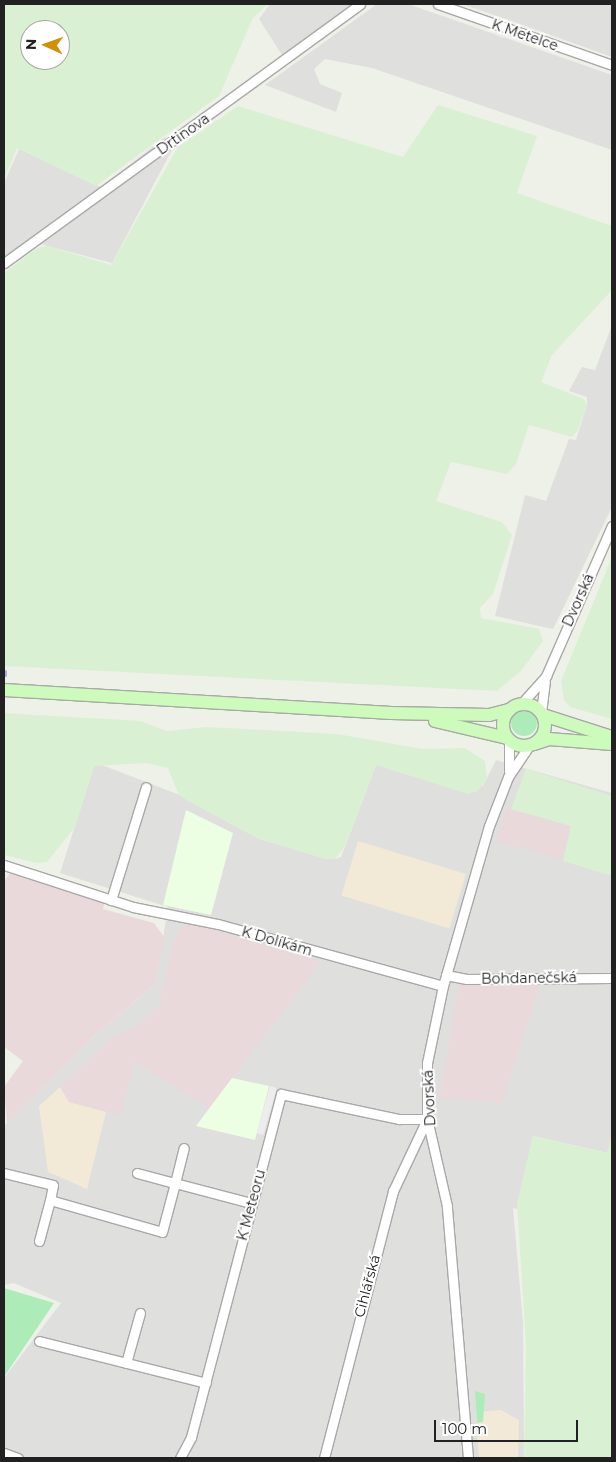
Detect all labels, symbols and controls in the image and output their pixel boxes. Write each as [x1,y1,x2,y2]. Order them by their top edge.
street label: K Metelce [490,16,560,54]
north arrow [20,20,70,70]
text: N [22,39,40,50]
street label: Drtinova [153,110,213,158]
street label: Dvorská [559,571,597,629]
street label: K Dolíkám [240,923,314,959]
street label: Bohdanečská [481,969,577,987]
street label: Dvorská [419,1069,439,1127]
street label: K Meteoru [233,1168,269,1242]
street label: Cihlářská [351,1253,383,1319]
scale bar [436,1410,580,1442]
text: 100 m [442,1419,487,1438]

